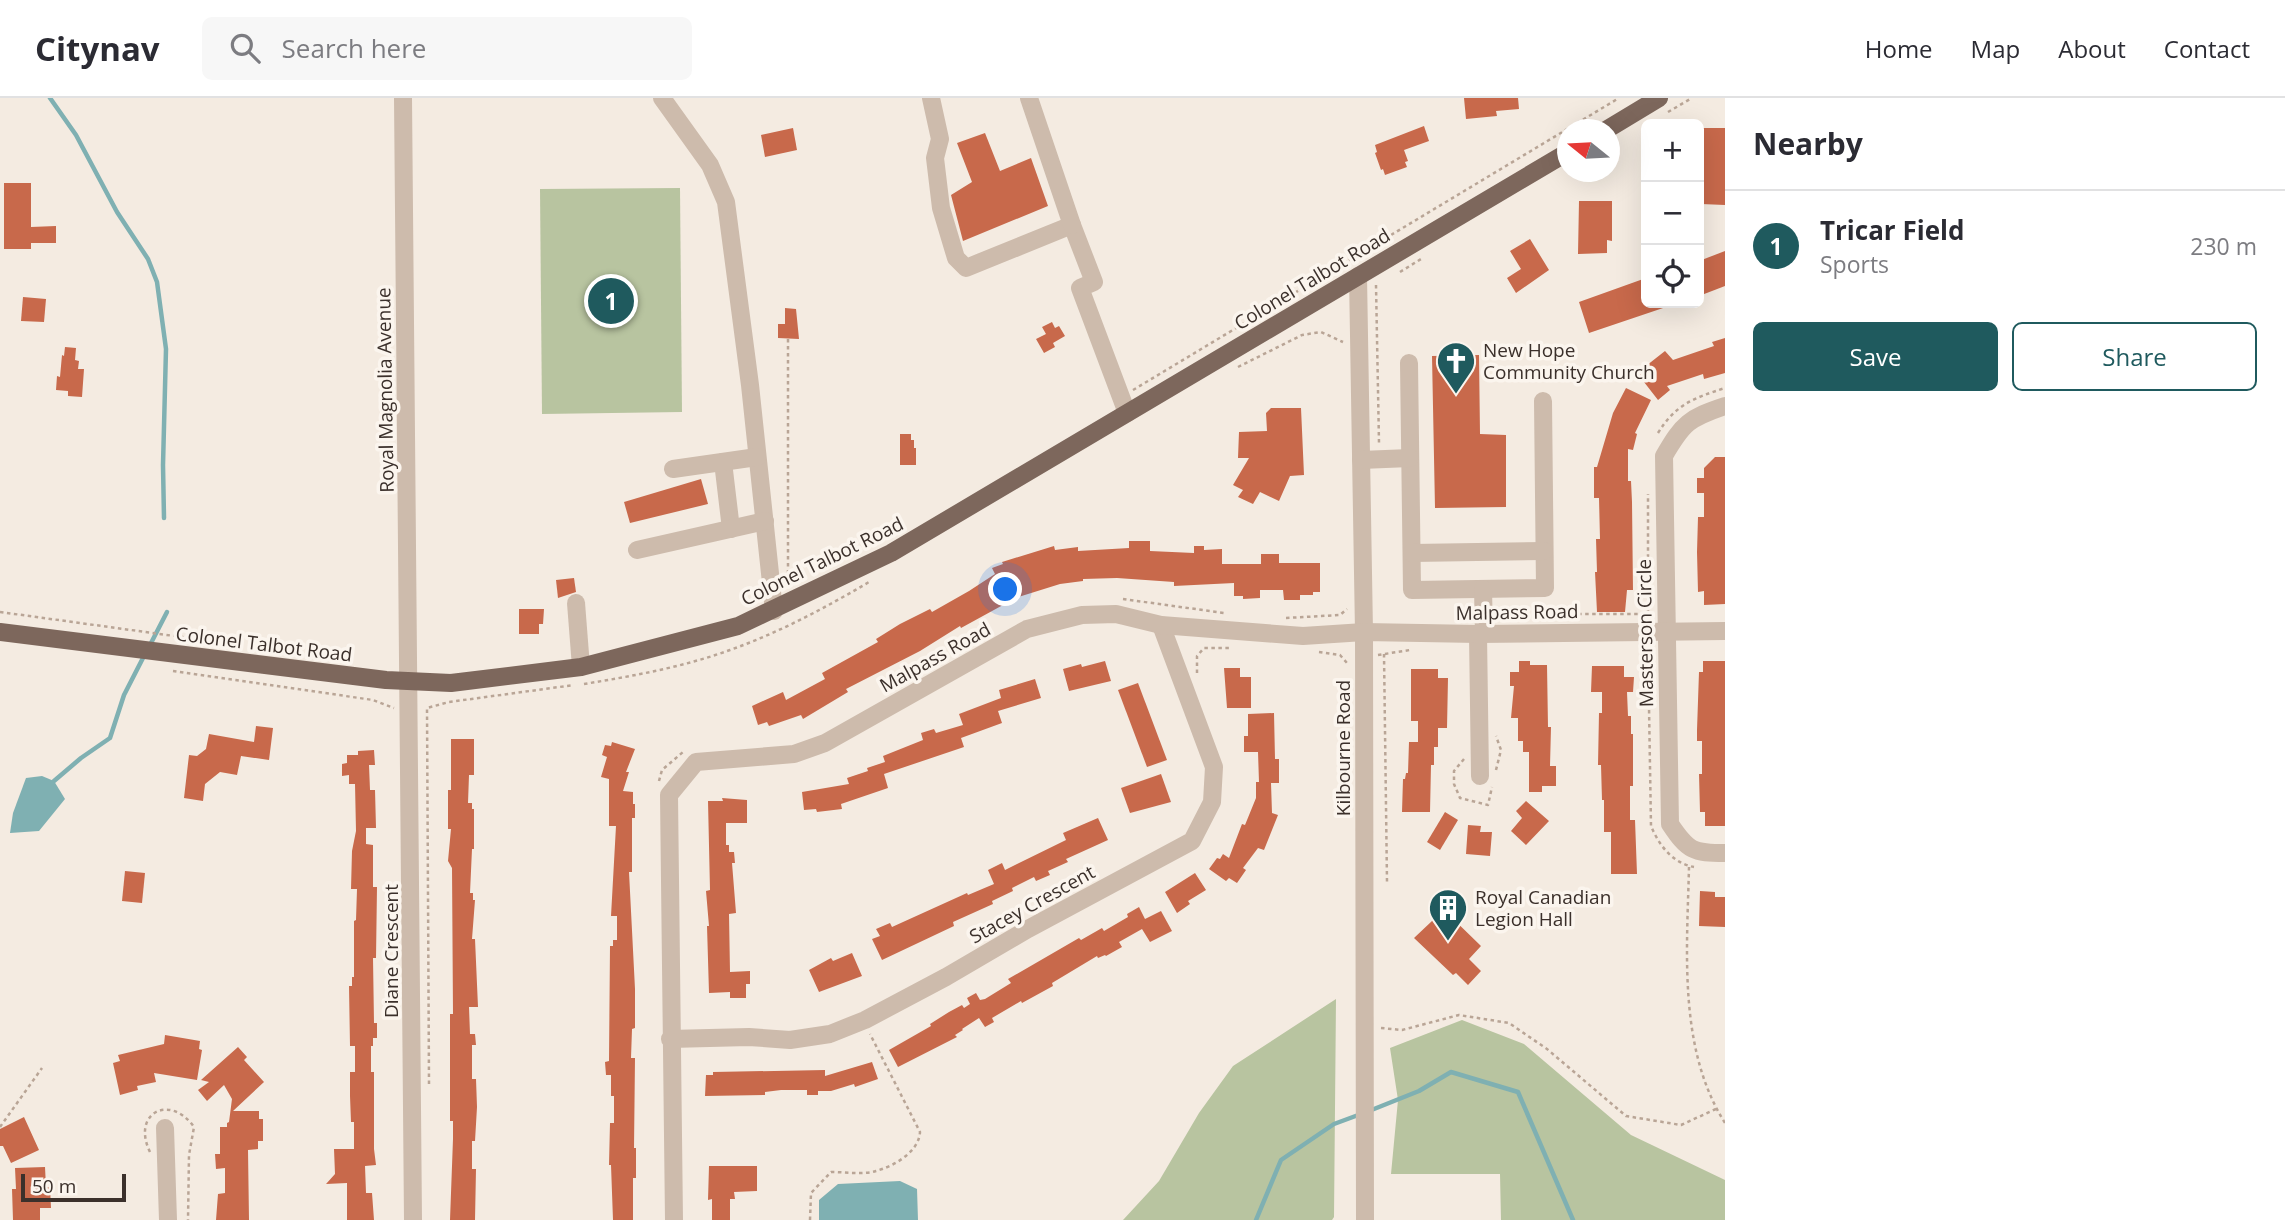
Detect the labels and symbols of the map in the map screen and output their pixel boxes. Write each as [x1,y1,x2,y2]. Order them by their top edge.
north arrow [1557,119,1620,182]
street label: Colonel Talbot Road [1229,222,1395,336]
pin: 1 [588,275,634,327]
street label: Royal Magnolia Avenue [370,287,400,493]
place label: New Hope Community Church [1483,337,1655,385]
church icon: New Hope Community Church [1435,340,1477,395]
street label: Colonel Talbot Road [736,510,908,612]
street label: Masterson Circle [1631,559,1659,707]
your location [988,572,1022,606]
street label: Malpass Road [1455,598,1579,626]
street label: Malpass Road [875,616,995,698]
street label: Colonel Talbot Road [174,620,354,668]
street label: Kilbourne Road [1330,680,1356,816]
street label: Stacey Crescent [965,859,1100,949]
street label: Diane Crescent [378,884,404,1018]
place label: Royal Canadian Legion Hall [1475,884,1611,932]
building icon: Royal Canadian Legion Hall [1427,887,1469,942]
scale bar [21,1171,126,1203]

